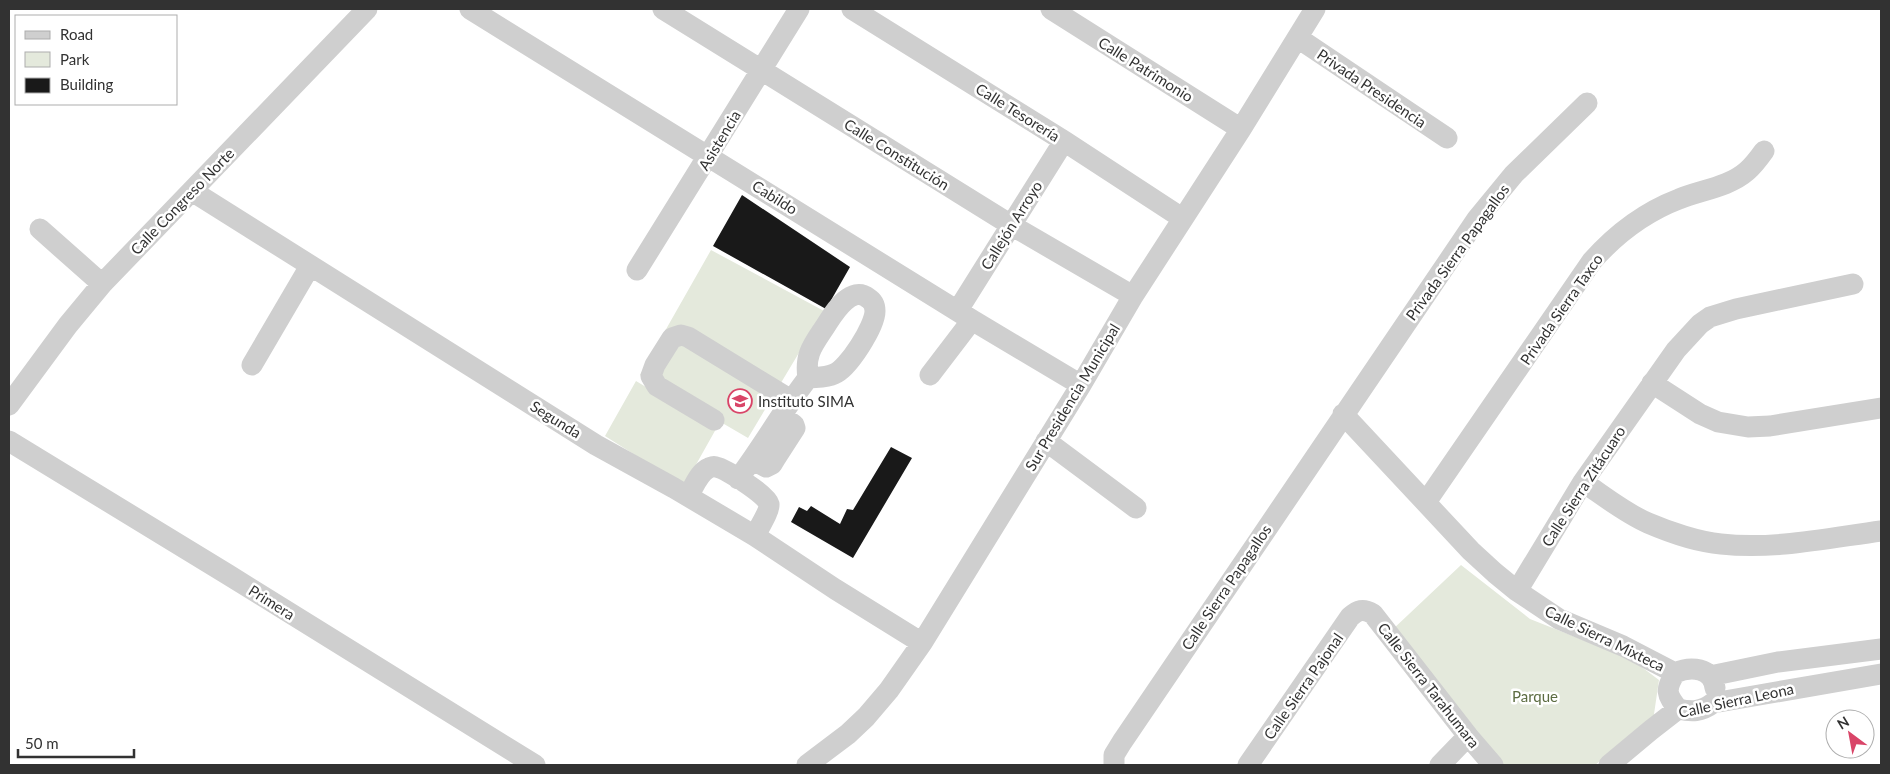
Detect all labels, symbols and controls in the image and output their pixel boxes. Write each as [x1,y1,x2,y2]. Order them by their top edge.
legend [15,15,178,105]
text: Road [60,25,93,43]
street label: Calle Patrimonio [1095,33,1197,105]
street label: Privada Presidencia [1314,45,1430,131]
text: Park [60,50,90,68]
text: Building [60,75,113,93]
street label: Calle Tesorería [973,79,1063,145]
street label: Asistencia [694,107,744,173]
street label: Calle Constitución [841,115,953,193]
street label: Calle Congreso Norte [126,144,238,258]
street label: Cabildo [749,176,801,218]
street label: Callejón Arroyo [977,177,1045,273]
street label: Privada Sierra Papagallos [1402,180,1512,324]
street label: Privada Sierra Taxco [1516,250,1606,368]
street label: Sur Presidencia Municipal [1021,320,1123,474]
school or university icon: Instituto SIMA [727,388,753,414]
place label: Instituto SIMA [758,392,855,410]
street label: Segunda [527,396,585,442]
street label: Calle Sierra Zitácuaro [1537,422,1629,550]
street label: Calle Sierra Papagallos [1177,521,1275,653]
street label: Primera [246,581,298,623]
street label: Calle Sierra Mixteca [1542,601,1668,675]
street label: Calle Sierra Tarahumara [1374,619,1484,751]
street label: Calle Sierra Pajonal [1260,629,1346,743]
street label: Calle Sierra Leona [1677,679,1795,721]
park label: Parque [1512,687,1558,705]
north arrow [1825,709,1875,759]
text: N [1834,712,1852,733]
scale bar [18,726,134,758]
text: 50 m [25,734,59,752]

